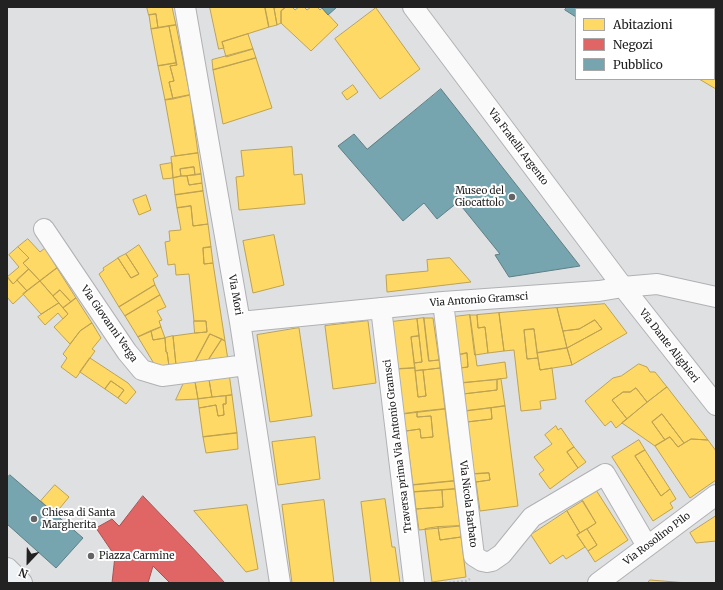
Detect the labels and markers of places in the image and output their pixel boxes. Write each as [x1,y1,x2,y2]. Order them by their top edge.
place label: Museo del Giocattolo [455,185,504,208]
marker: Museo del Giocattolo [507,192,517,202]
place label: Chiesa di Santa Margherita [42,507,115,530]
marker: Chiesa di Santa Margherita [29,514,39,524]
place label: Piazza Carmine [99,550,174,562]
marker: Piazza Carmine [86,551,96,561]

